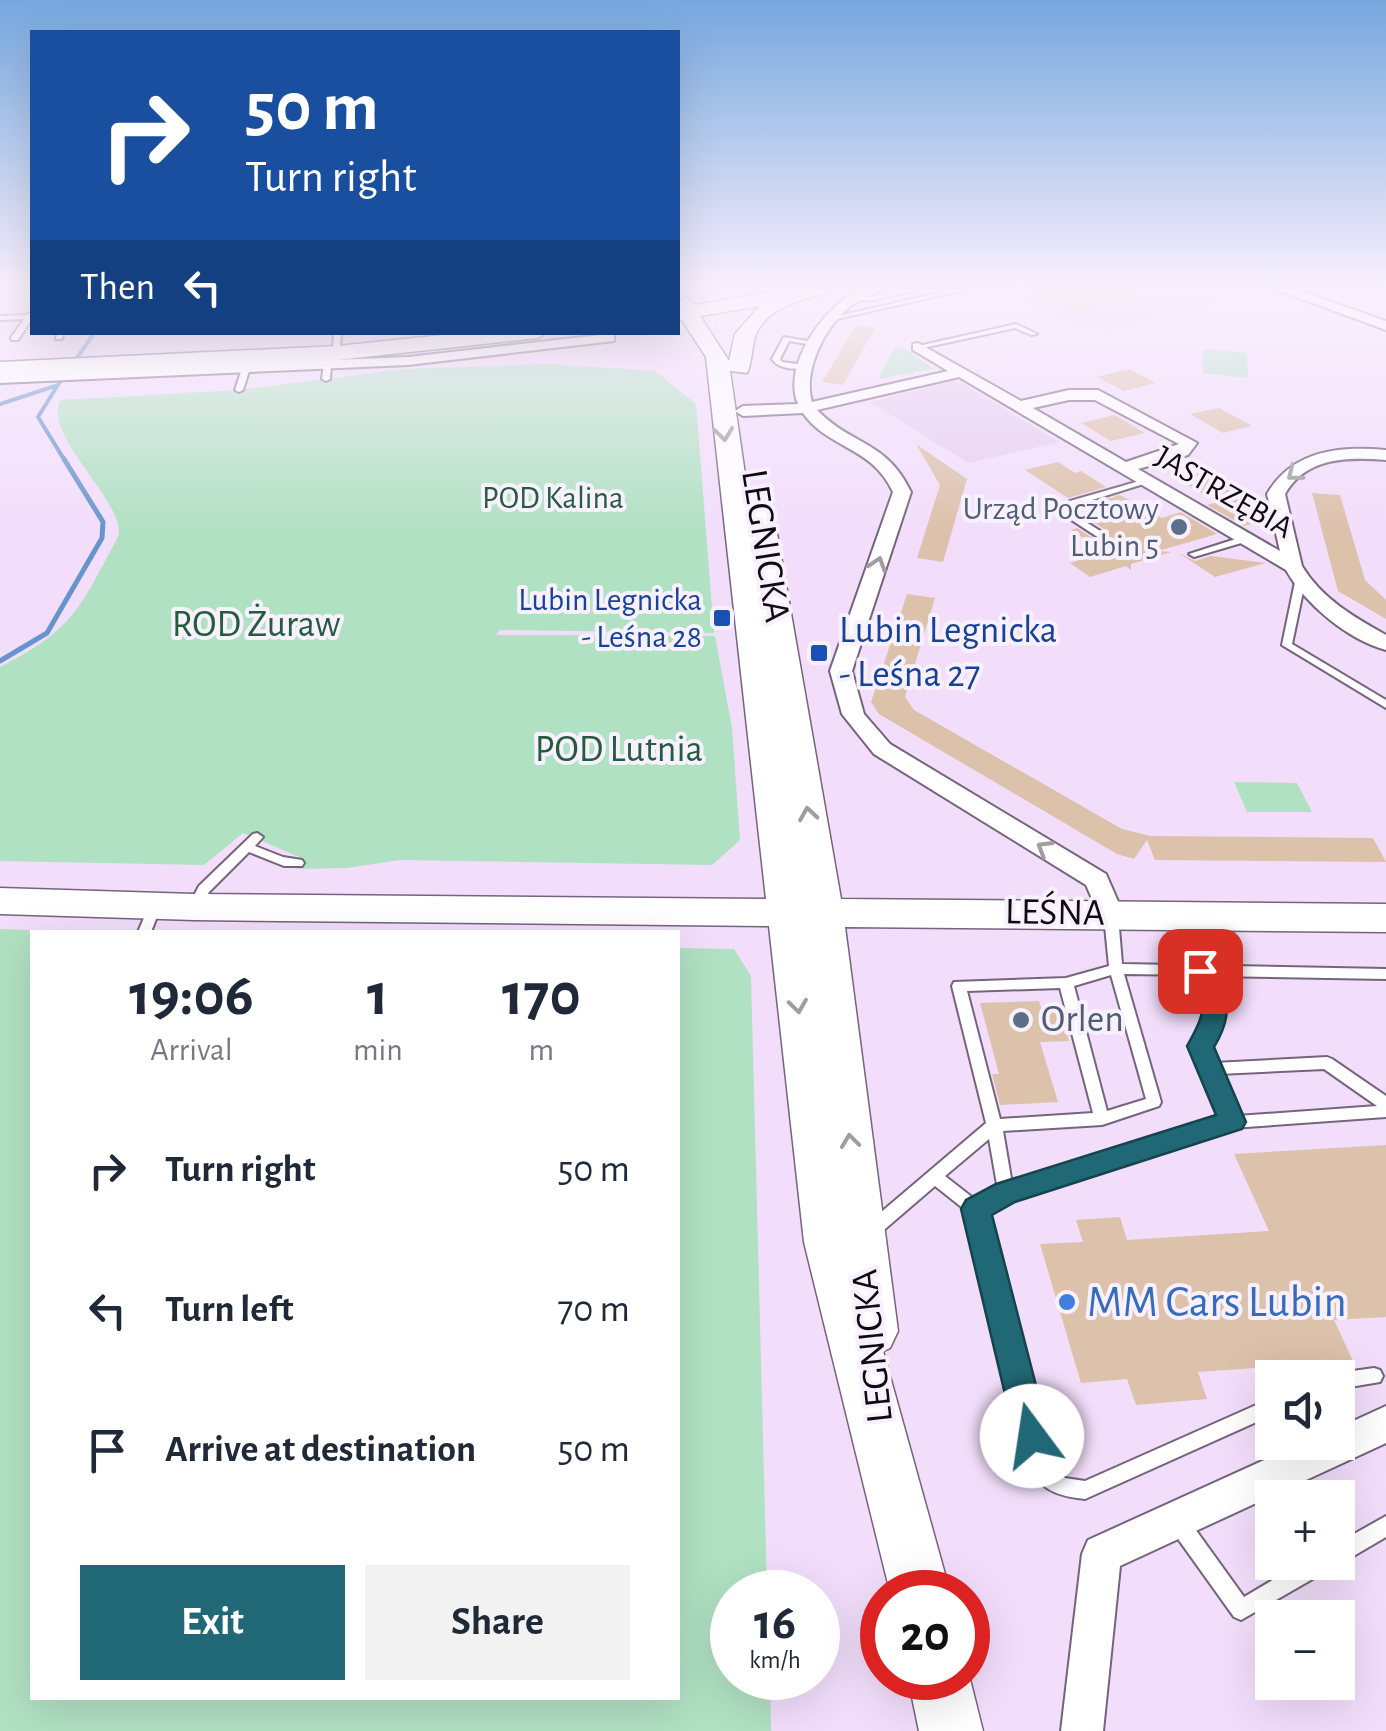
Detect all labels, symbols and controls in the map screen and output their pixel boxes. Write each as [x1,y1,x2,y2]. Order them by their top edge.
icon: right [80,70,210,200]
text: 50 m [245,73,379,143]
text: Turn right [245,155,417,200]
icon: left [175,260,230,315]
text: Then [80,269,155,307]
one-way arrow [713,426,734,442]
street label: JASTRZĘBIA [1149,440,1298,545]
one-way arrow [1287,462,1305,479]
street label: LEGNICKA [734,467,796,625]
park label: POD Kalina [482,482,624,514]
place label: Urząd Pocztowy Lubin 5 [963,493,1159,562]
marker: Urząd Pocztowy Lubin 5 [1168,516,1190,538]
one-way arrow [866,557,887,574]
place label: Lubin Legnicka - Leśna 28 [518,584,702,653]
park label: ROD Żuraw [172,603,341,644]
marker: Lubin Legnicka - Leśna 28 [711,607,733,629]
place label: Lubin Legnicka - Leśna 27 [839,612,1057,694]
marker: Lubin Legnicka - Leśna 27 [808,642,830,664]
park label: POD Lutnia [535,731,703,769]
one-way arrow [798,805,819,822]
one-way arrow [1037,841,1055,860]
street label: LEŚNA [1005,888,1105,933]
pin [1158,929,1243,1014]
icon: arrive [1173,944,1228,999]
text: 19:06 [129,966,254,1026]
text: 1 [367,966,389,1026]
text: 170 [502,966,581,1026]
one-way arrow [787,998,808,1015]
place label: Orlen [1041,1001,1124,1039]
marker: Orlen [1010,1009,1032,1031]
text: Arrival [150,1034,233,1066]
text: min [353,1034,403,1066]
text: m [529,1034,554,1066]
one-way arrow [841,1133,862,1150]
icon: right [80,1143,135,1198]
text: Turn right [165,1151,315,1189]
text: 50 m [557,1151,630,1189]
street label: LEGNICKA [846,1267,900,1425]
place label: MM Cars Lubin [1087,1280,1347,1325]
icon: left [80,1283,135,1338]
text: Turn left [165,1291,293,1329]
text: 70 m [557,1291,630,1329]
marker: MM Cars Lubin [1056,1291,1078,1313]
map controls [1255,1360,1355,1700]
button: sound [1255,1360,1355,1460]
position arrow [980,1384,1084,1488]
icon: arrive [80,1423,135,1478]
text: Arrive at destination [165,1431,476,1469]
text: 50 m [557,1431,630,1469]
button: + [1255,1480,1355,1580]
button: Exit [80,1565,345,1680]
button: Share [365,1565,630,1680]
speed limit sign: 20 [860,1570,990,1700]
text: 16 [754,1598,796,1648]
button: − [1255,1600,1355,1700]
text: km/h [749,1648,801,1673]

